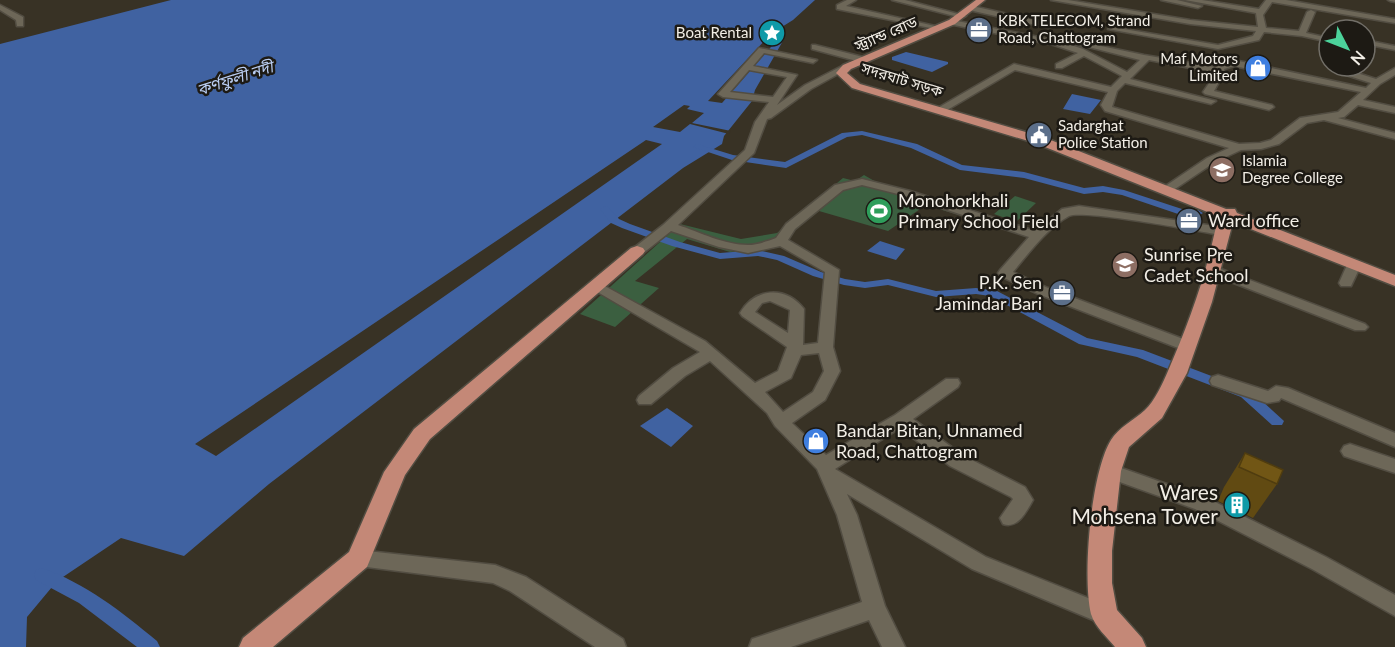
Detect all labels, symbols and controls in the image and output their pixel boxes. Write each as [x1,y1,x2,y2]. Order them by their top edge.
place label: KBK TELECOM, Strand Road, Chattogram [998,11,1150,46]
street label: স্ট্র্যান্ড রোড [851,12,920,55]
office icon: KBK TELECOM, Strand Road, Chattogram [964,15,994,45]
place icon: Boat Rental [757,18,787,48]
north arrow [1317,18,1377,78]
place label: Boat Rental [676,23,752,41]
text: N [1347,47,1370,69]
place label: Maf Motors Limited [1160,49,1238,84]
shop icon: Maf Motors Limited [1243,53,1273,83]
water label: কর্ণফুলী নদী [195,55,278,100]
street label: সদরঘাট সড়ক [859,58,946,100]
place label: Sadarghat Police Station [1058,116,1148,151]
public building icon: Sadarghat Police Station [1024,120,1054,150]
place label: Islamia Degree College [1242,151,1343,186]
school or university icon: Islamia Degree College [1207,155,1237,185]
place label: Monohorkhali Primary School Field [898,189,1059,232]
sports icon: Monohorkhali Primary School Field [864,196,894,226]
office icon: Ward office [1174,206,1204,236]
place label: Ward office [1208,209,1299,231]
place label: Sunrise Pre Cadet School [1144,243,1249,286]
school or university icon: Sunrise Pre Cadet School [1110,250,1140,280]
place label: P.K. Sen Jamindar Bari [936,271,1042,314]
office icon: P.K. Sen Jamindar Bari [1047,278,1077,308]
place label: Bandar Bitan, Unnamed Road, Chattogram [836,419,1023,462]
shop icon: Bandar Bitan, Unnamed Road, Chattogram [801,426,831,456]
place label: Wares Mohsena Tower [1071,479,1218,528]
building icon: Wares Mohsena Tower [1222,490,1252,520]

